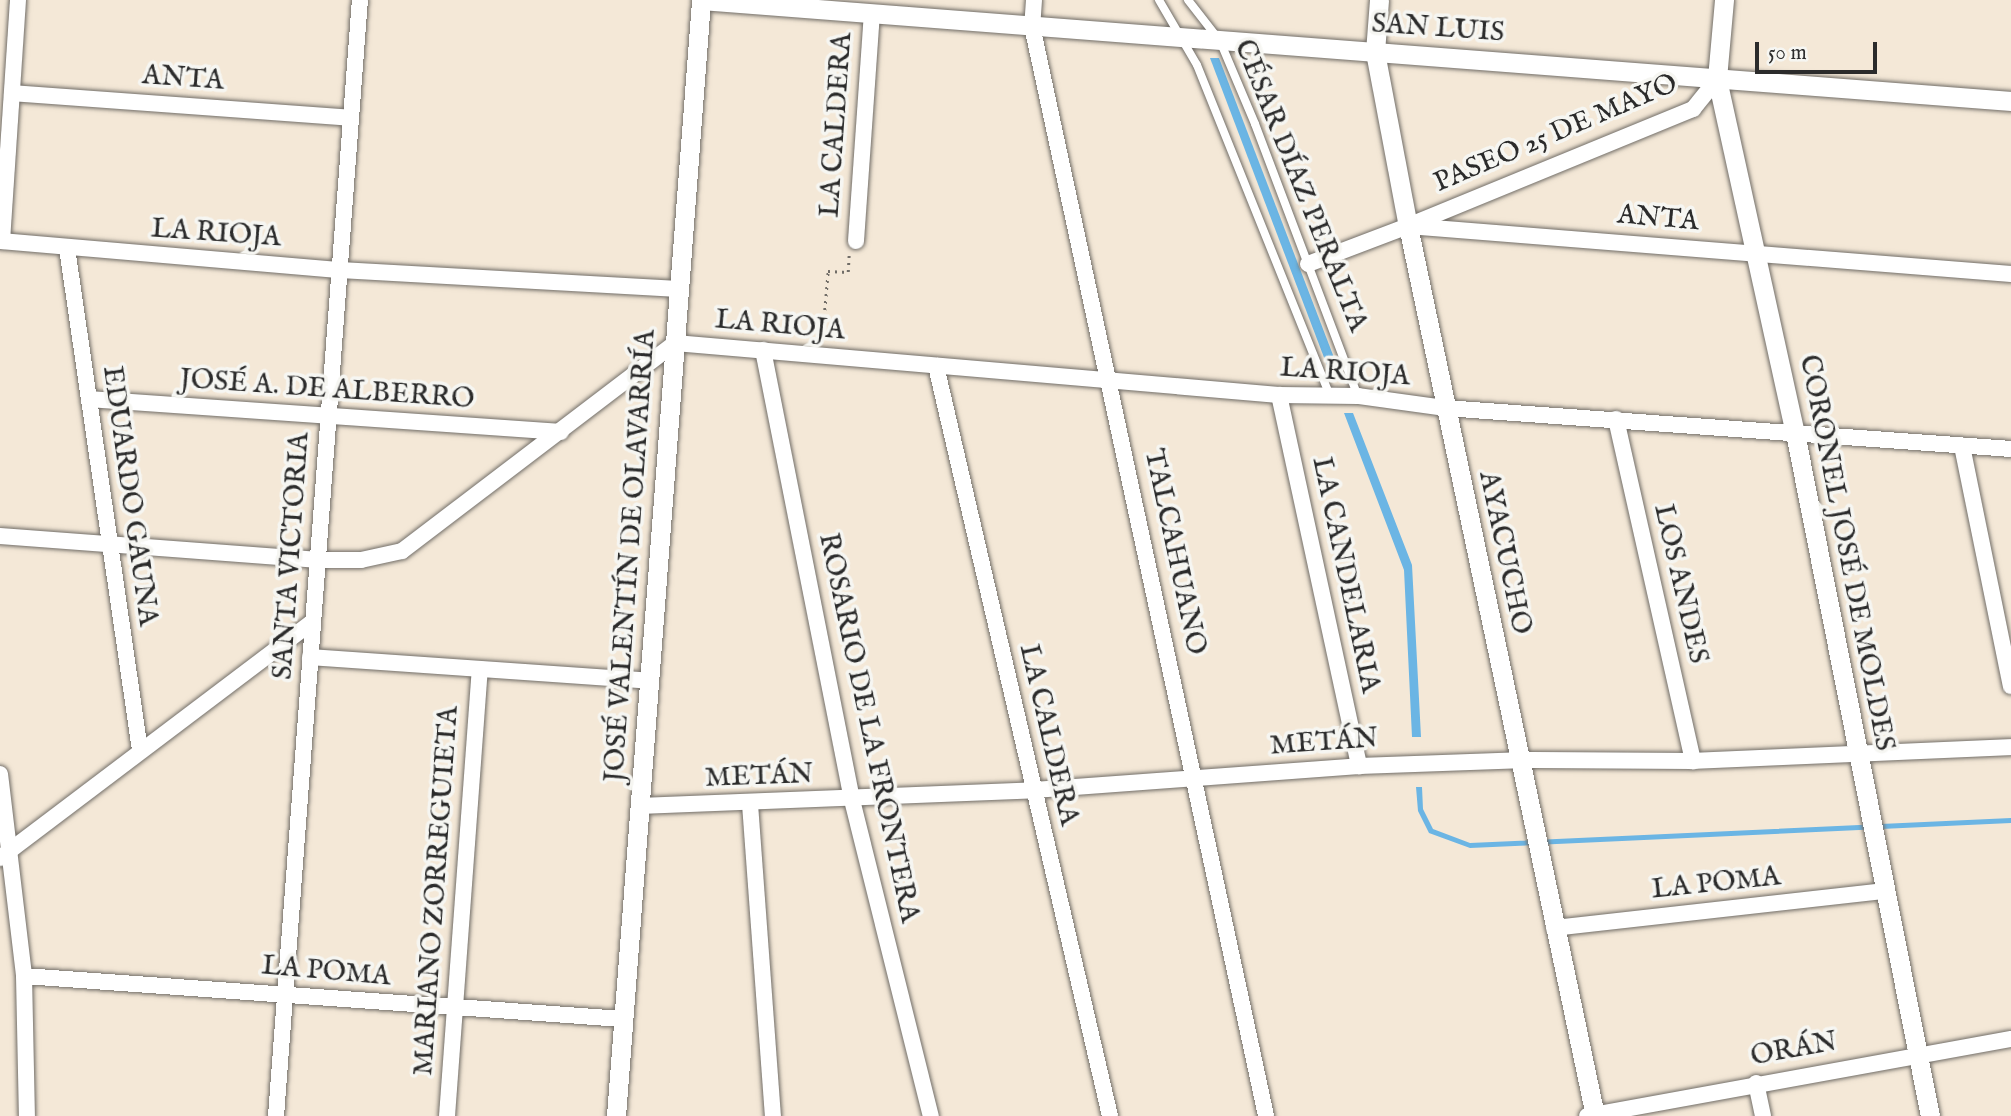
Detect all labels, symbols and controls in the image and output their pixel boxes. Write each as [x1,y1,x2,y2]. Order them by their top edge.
street label: SAN LUIS [1371,8,1505,50]
scale bar [1759,28,1882,72]
street label: LA CALDERA [814,31,860,219]
street label: CÉSAR DÍAZ PERALTA [1226,35,1374,337]
text: 50 m [1768,40,1807,67]
street label: ANTA [141,59,225,99]
street label: PASEO 25 DE MAYO [1429,67,1683,201]
street label: ANTA [1616,199,1700,239]
street label: LA RIOJA [150,213,282,255]
street label: LA RIOJA [714,304,846,348]
street label: JOSÉ VALENTÍN DE OLAVARRÍA [598,329,664,783]
street label: LA RIOJA [1279,352,1411,394]
street label: CORONEL JOSÉ DE MOLDES [1791,352,1901,754]
street label: JOSÉ A. DE ALBERRO [179,363,475,417]
street label: EDUARDO GAUNA [94,364,164,628]
street label: SANTA VICTORIA [267,431,317,681]
street label: TALCAHUANO [1136,446,1212,658]
street label: LA CANDELARIA [1304,454,1386,696]
street label: AYACUCHO [1470,468,1538,638]
street label: LOS ANDES [1645,501,1715,667]
street label: ROSARIO DE LA FRONTERA [810,530,926,926]
street label: LA CALDERA [1011,641,1085,829]
street label: MARIANO ZORREGUIETA [407,705,467,1077]
street label: METÁN [1269,722,1379,764]
street label: METÁN [704,758,814,796]
street label: LA POMA [1650,861,1782,907]
street label: LA POMA [260,950,392,994]
street label: ORÁN [1748,1026,1840,1074]

